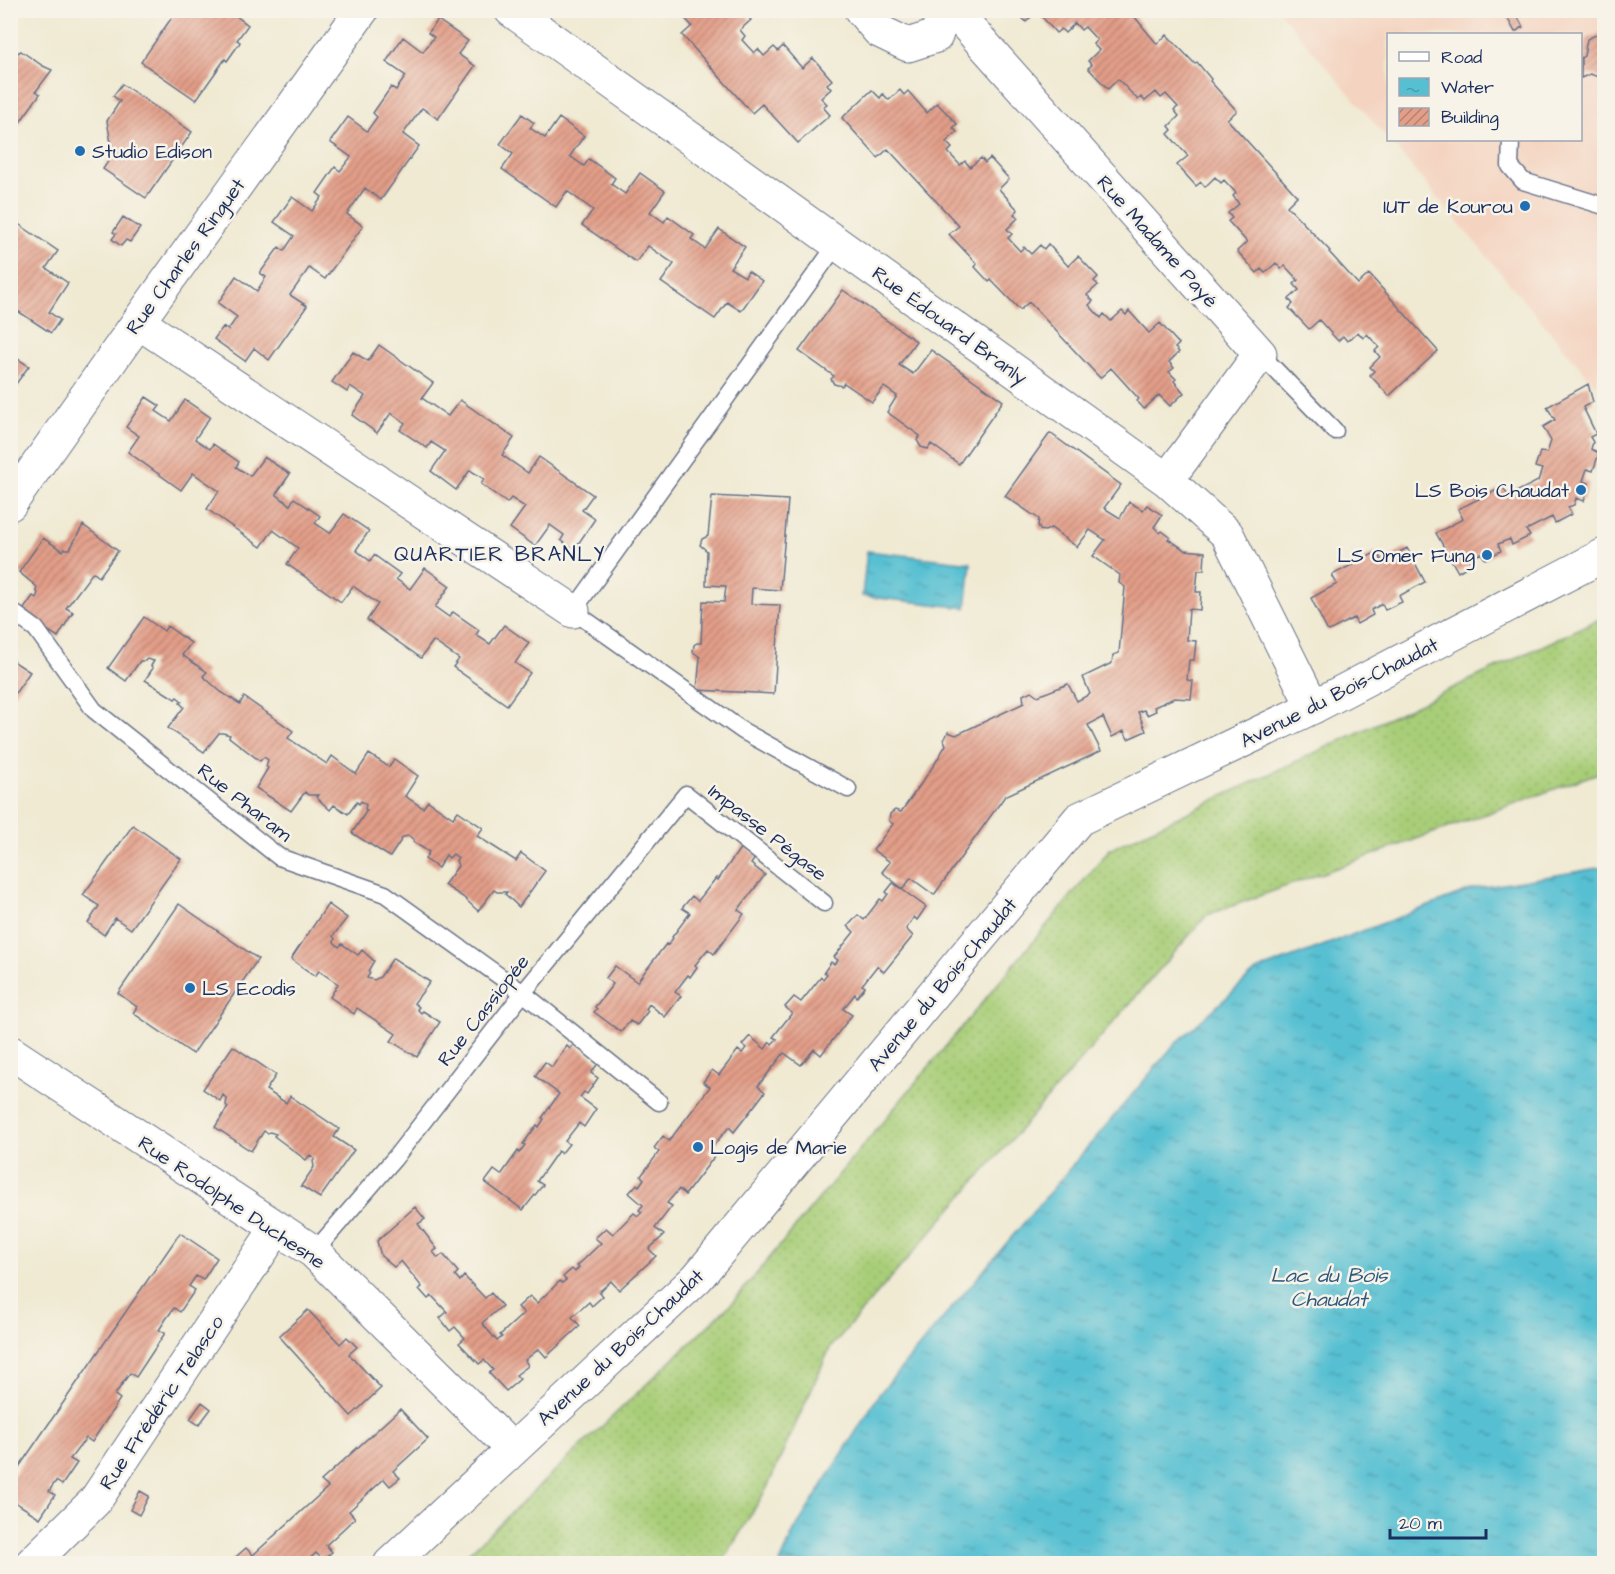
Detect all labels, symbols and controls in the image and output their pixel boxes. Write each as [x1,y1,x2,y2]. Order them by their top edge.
legend [1387,33,1582,141]
text: Road [1441,45,1482,70]
text: Water [1441,75,1494,100]
text: Building [1441,105,1499,131]
place label: Studio Edison [92,138,212,166]
marker: Studio Edison [73,144,87,158]
street label: Rue Madame Payé [1089,169,1224,315]
street label: Rue Charles Ringuet [119,173,253,341]
place label: IUT de Kourou [1383,193,1513,221]
marker: IUT de Kourou [1518,199,1532,213]
street label: Rue Édouard Branly [865,260,1033,393]
place label: LS Bois Chaudat [1415,477,1569,505]
marker: LS Bois Chaudat [1574,483,1588,497]
district label: QUARTIER BRANLY [394,540,606,569]
place label: LS Omer Fung [1337,542,1475,571]
marker: LS Omer Fung [1480,548,1494,562]
street label: Avenue du Bois-Chaudat [1236,631,1443,755]
street label: Rue Pharam [191,757,298,849]
street label: Impasse Pégase [702,778,833,889]
street label: Avenue du Bois-Chaudat [862,892,1024,1078]
street label: Rue Cassiopée [431,949,536,1072]
place label: LS Ecodis [202,975,296,1003]
marker: LS Ecodis [183,981,197,995]
street label: Rue Rodolphe Duchesne [132,1130,331,1276]
place label: Logis de Marie [710,1134,847,1163]
marker: Logis de Marie [691,1140,705,1154]
water label: Lac du Bois Chaudat [1270,1261,1389,1314]
street label: Avenue du Bois-Chaudat [531,1263,710,1433]
street label: Rue Frédéric Telasco [93,1310,231,1495]
scale bar [1390,1502,1486,1540]
text: 20 m [1399,1511,1442,1536]

